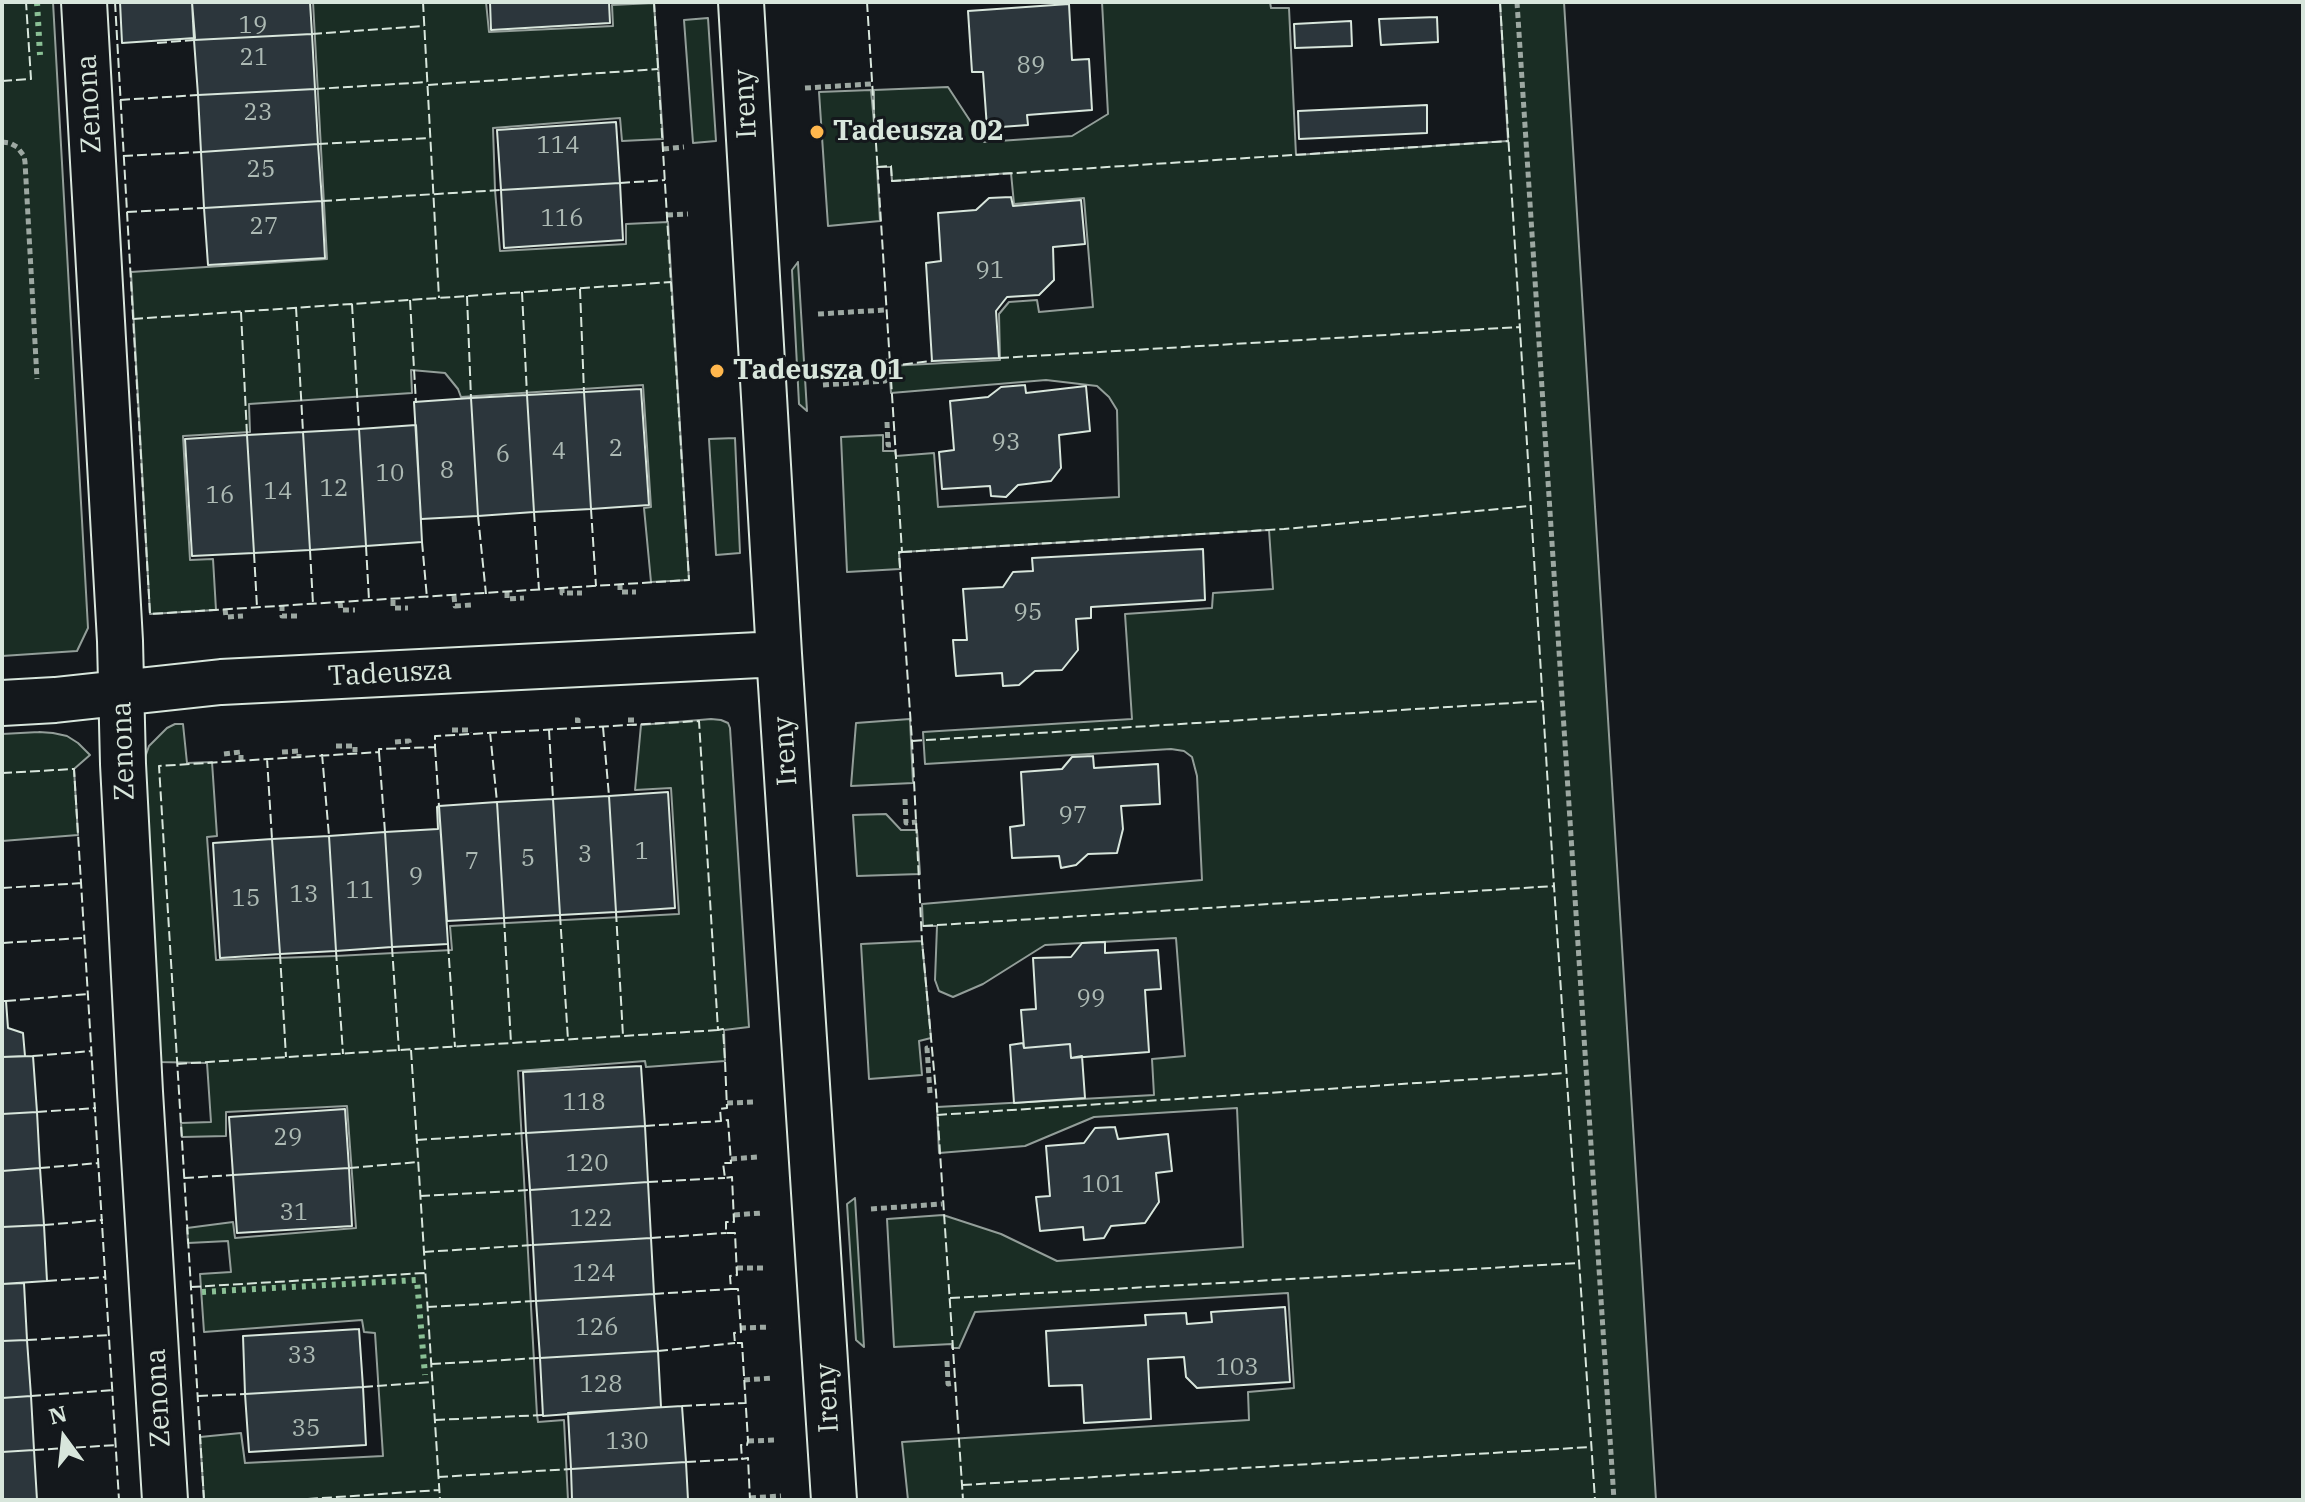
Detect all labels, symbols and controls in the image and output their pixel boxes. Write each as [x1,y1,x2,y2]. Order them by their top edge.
house number: 19 [239,12,267,40]
house number: 21 [240,44,268,72]
house number: 89 [1017,52,1045,80]
street label: Zenona [71,53,109,155]
street label: Ireny [727,68,765,140]
house number: 23 [244,99,272,127]
place label: Tadeusza 02 [833,115,1004,149]
marker: Tadeusza 02 [808,123,826,141]
house number: 114 [536,132,580,160]
house number: 25 [247,156,275,184]
house number: 116 [540,205,584,233]
house number: 27 [250,213,278,241]
house number: 91 [976,257,1004,285]
place label: Tadeusza 01 [733,354,904,388]
marker: Tadeusza 01 [708,362,726,380]
house number: 93 [992,429,1020,457]
house number: 2 [609,435,623,463]
house number: 4 [552,438,566,466]
house number: 6 [496,441,510,469]
house number: 8 [440,457,454,485]
house number: 10 [376,460,404,488]
house number: 12 [320,475,348,503]
house number: 14 [264,478,292,506]
house number: 16 [206,482,234,510]
house number: 95 [1014,599,1042,627]
street label: Tadeusza [327,654,453,694]
street label: Zenona [105,701,143,801]
street label: Ireny [767,715,805,787]
house number: 97 [1059,802,1087,830]
house number: 1 [635,838,649,866]
house number: 3 [578,841,592,869]
house number: 5 [521,845,535,873]
house number: 7 [465,848,479,876]
house number: 9 [409,863,423,891]
house number: 11 [346,877,374,905]
house number: 13 [290,881,318,909]
house number: 15 [232,885,260,913]
house number: 99 [1077,985,1105,1013]
house number: 118 [562,1089,606,1117]
house number: 29 [274,1124,302,1152]
house number: 120 [565,1150,609,1178]
house number: 101 [1081,1171,1125,1199]
house number: 31 [280,1199,308,1227]
house number: 122 [569,1205,613,1233]
house number: 124 [572,1260,616,1288]
house number: 126 [575,1314,619,1342]
house number: 33 [288,1342,316,1370]
street label: Zenona [140,1347,178,1449]
house number: 103 [1215,1354,1259,1382]
street label: Ireny [809,1362,847,1434]
house number: 128 [579,1371,623,1399]
north arrow [24,1398,104,1478]
text: N [45,1398,70,1431]
house number: 35 [292,1415,320,1443]
house number: 130 [605,1428,649,1456]

